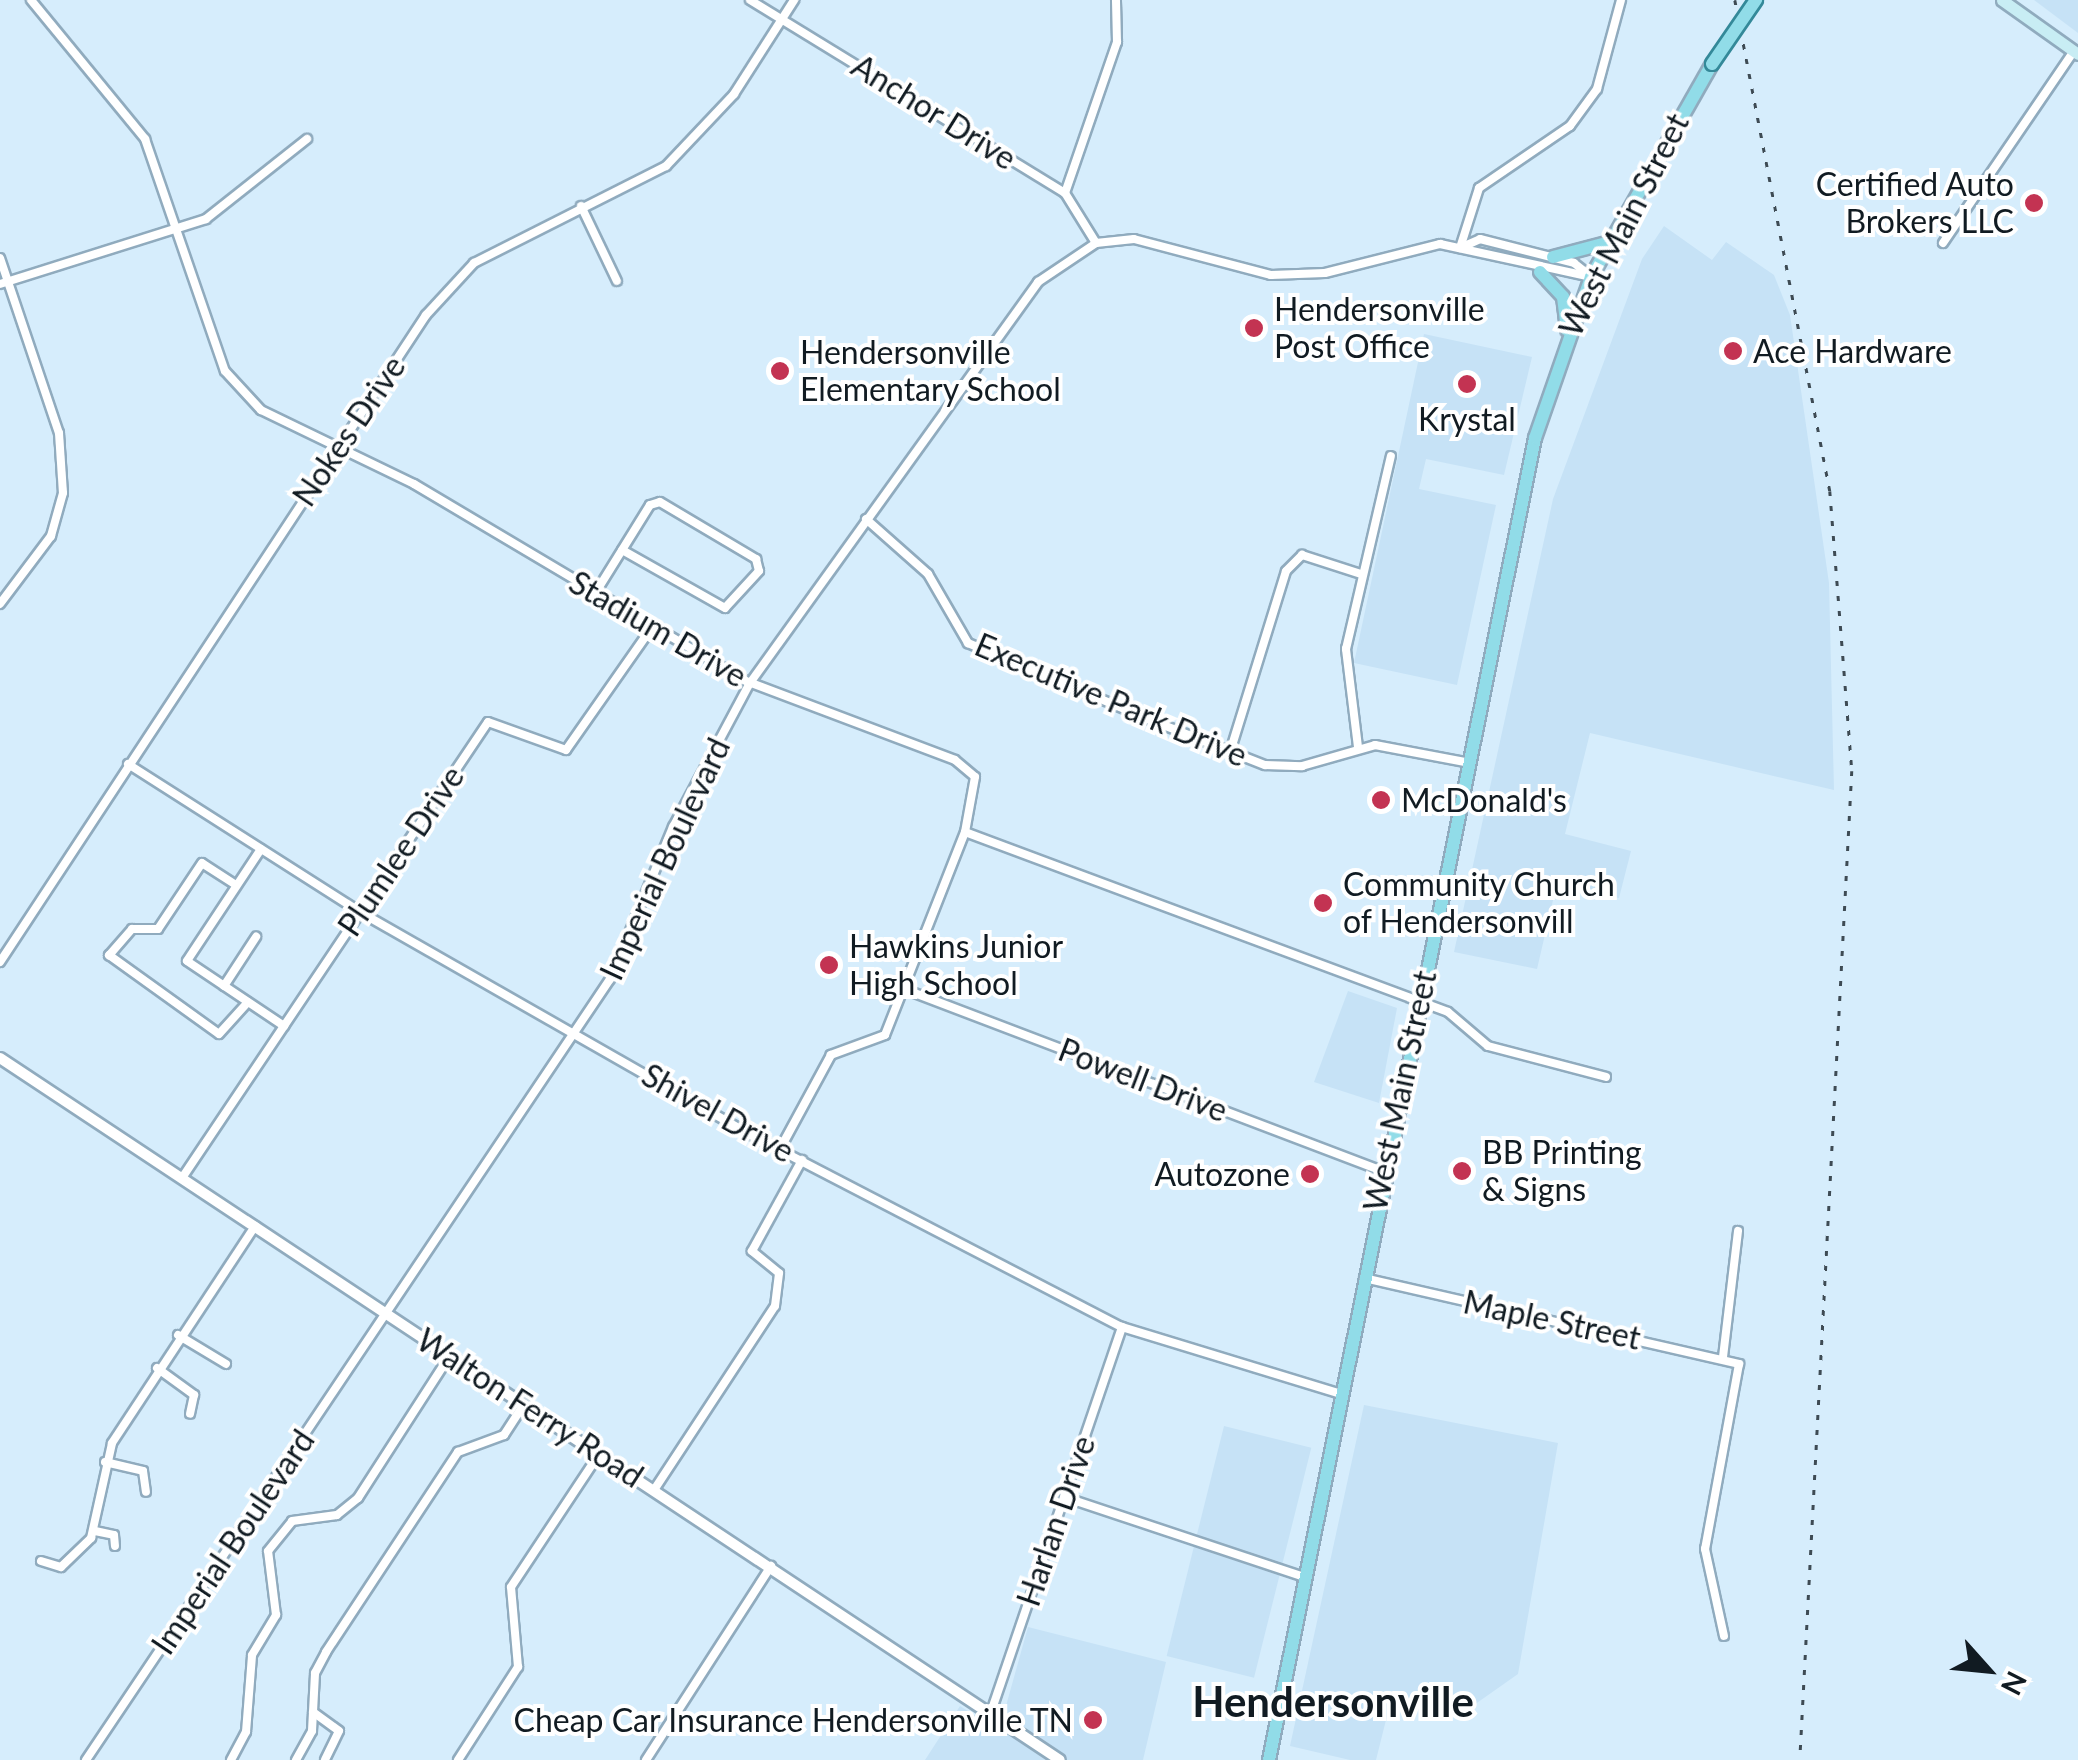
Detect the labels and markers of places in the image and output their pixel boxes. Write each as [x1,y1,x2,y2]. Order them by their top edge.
place label: Certified Auto Brokers LLC [1815,166,2014,241]
marker: Certified Auto Brokers LLC [2023,192,2045,214]
place label: Hendersonville Post Office [1274,291,1485,366]
marker: Hendersonville Post Office [1243,317,1265,339]
place label: Ace Hardware [1753,332,1952,370]
place label: Hendersonville Elementary School [800,334,1062,409]
marker: Ace Hardware [1722,340,1744,362]
marker: Hendersonville Elementary School [769,360,791,382]
marker: Krystal [1456,373,1478,395]
place label: Krystal [1418,400,1516,438]
place label: McDonald's [1401,781,1567,819]
marker: McDonald's [1370,789,1392,811]
place label: Community Church of Hendersonvill [1343,866,1616,941]
marker: Community Church of Hendersonvill [1312,892,1334,914]
place label: Hawkins Junior High School [849,928,1064,1003]
marker: Hawkins Junior High School [818,954,840,976]
place label: BB Printing & Signs [1482,1134,1642,1209]
place label: Autozone [1155,1155,1290,1193]
marker: BB Printing & Signs [1451,1160,1473,1182]
marker: Autozone [1299,1163,1321,1185]
place label: Cheap Car Insurance Hendersonville TN [512,1701,1073,1739]
marker: Cheap Car Insurance Hendersonville TN [1082,1709,1104,1731]

